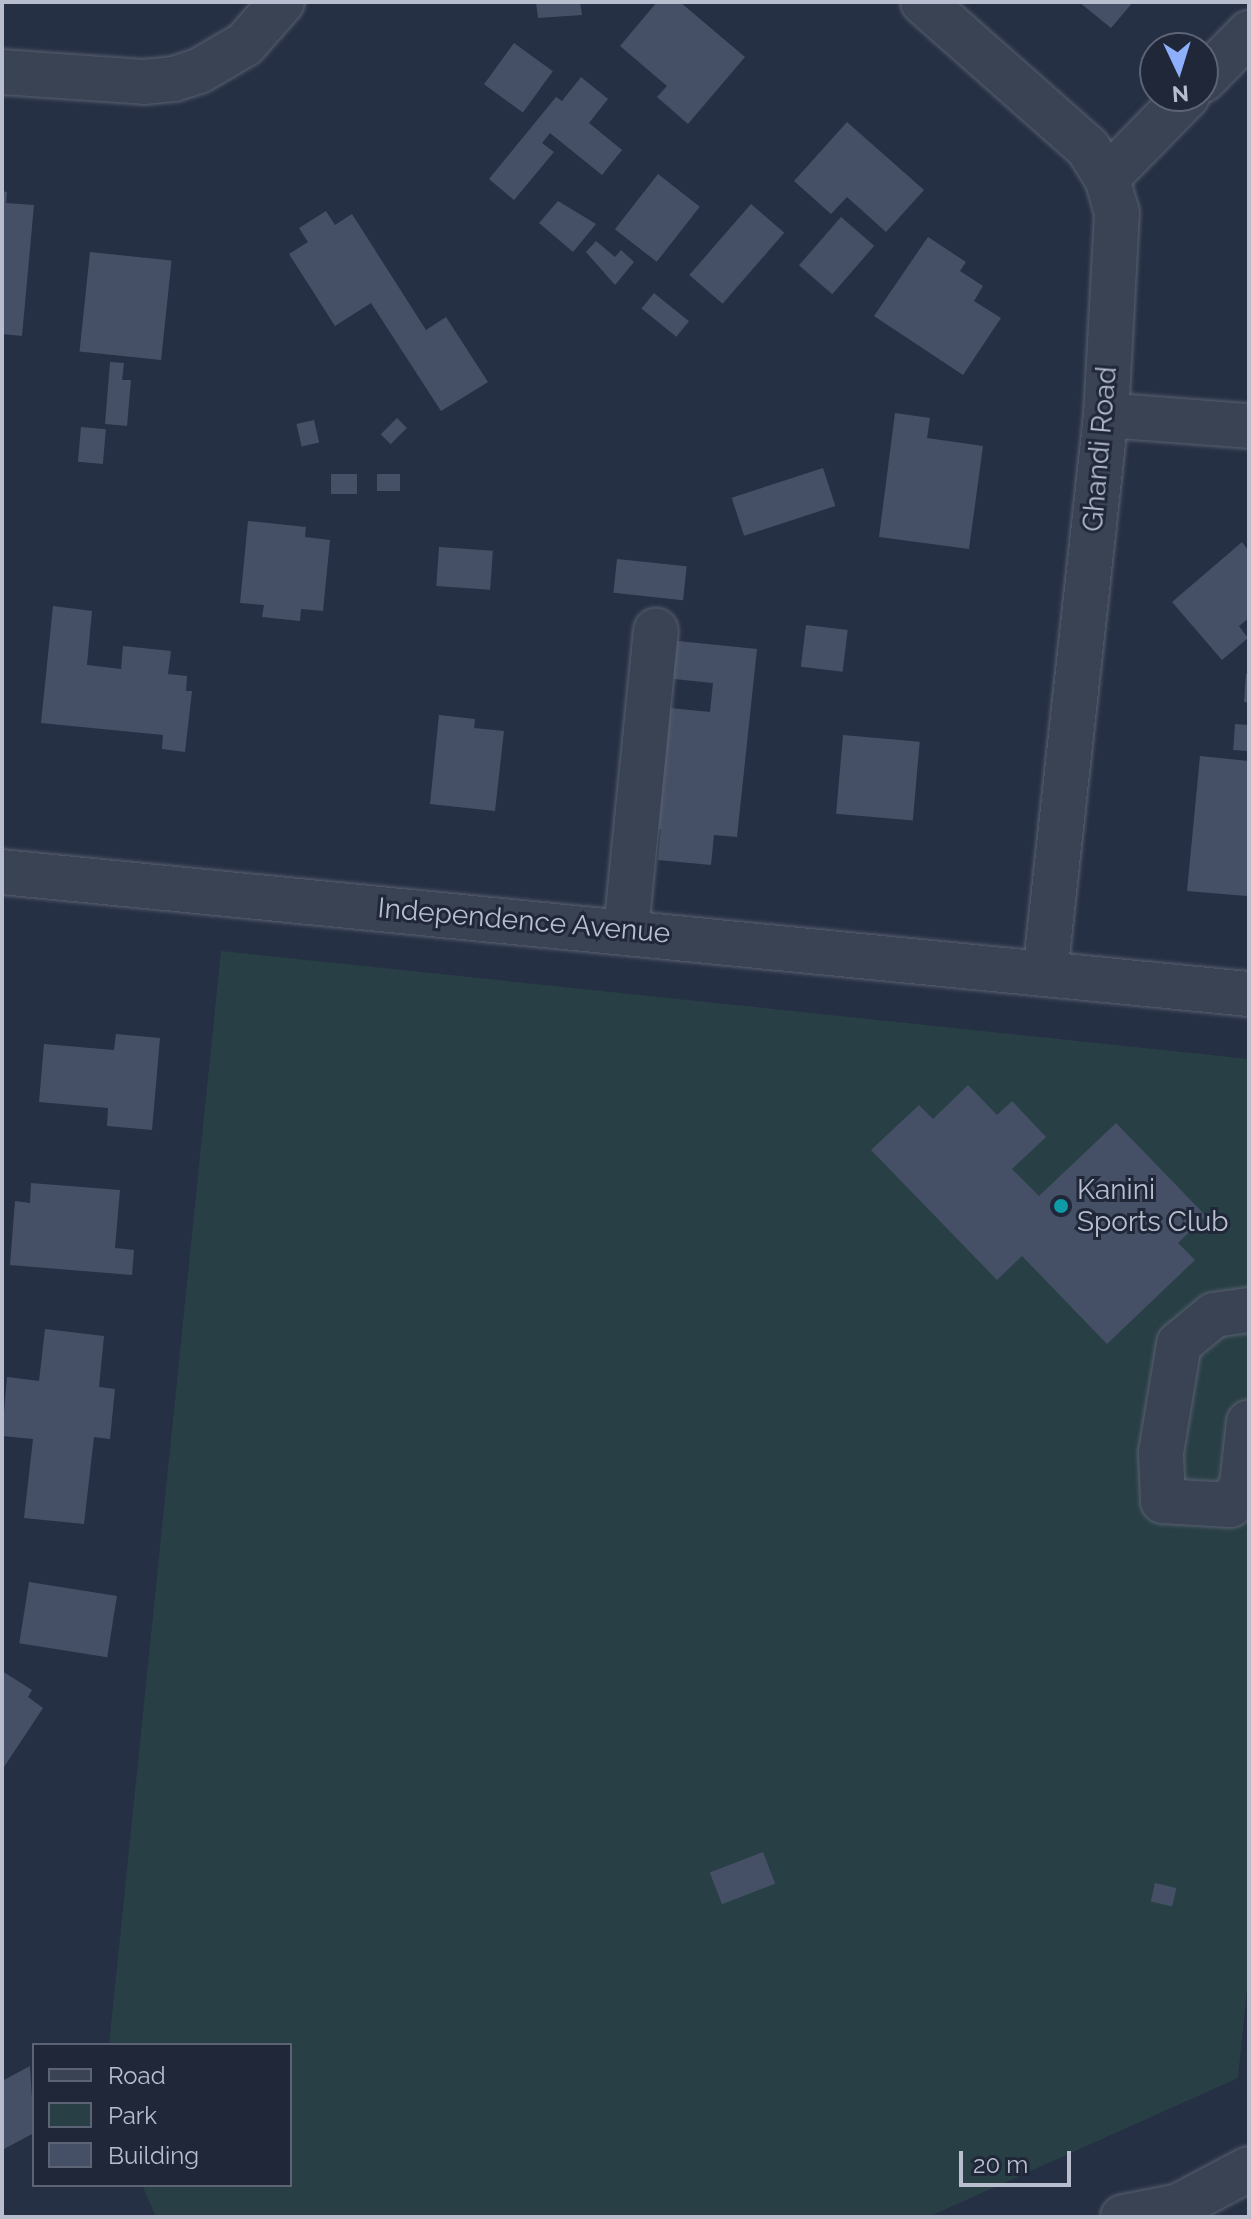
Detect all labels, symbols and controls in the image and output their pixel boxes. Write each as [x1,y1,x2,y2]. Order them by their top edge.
north arrow [1139,32,1219,112]
text: N [1171,80,1190,108]
street label: Ghandi Road [1076,365,1124,533]
street label: Independence Avenue [376,891,672,951]
place label: Kanini Sports Club [1077,1173,1229,1239]
marker: Kanini Sports Club [1052,1197,1070,1215]
legend [32,2043,292,2187]
text: Road [108,2061,166,2090]
text: Park [108,2101,157,2130]
scale bar [963,2135,1075,2185]
text: Building [108,2141,199,2170]
text: 20 m [973,2150,1028,2179]

